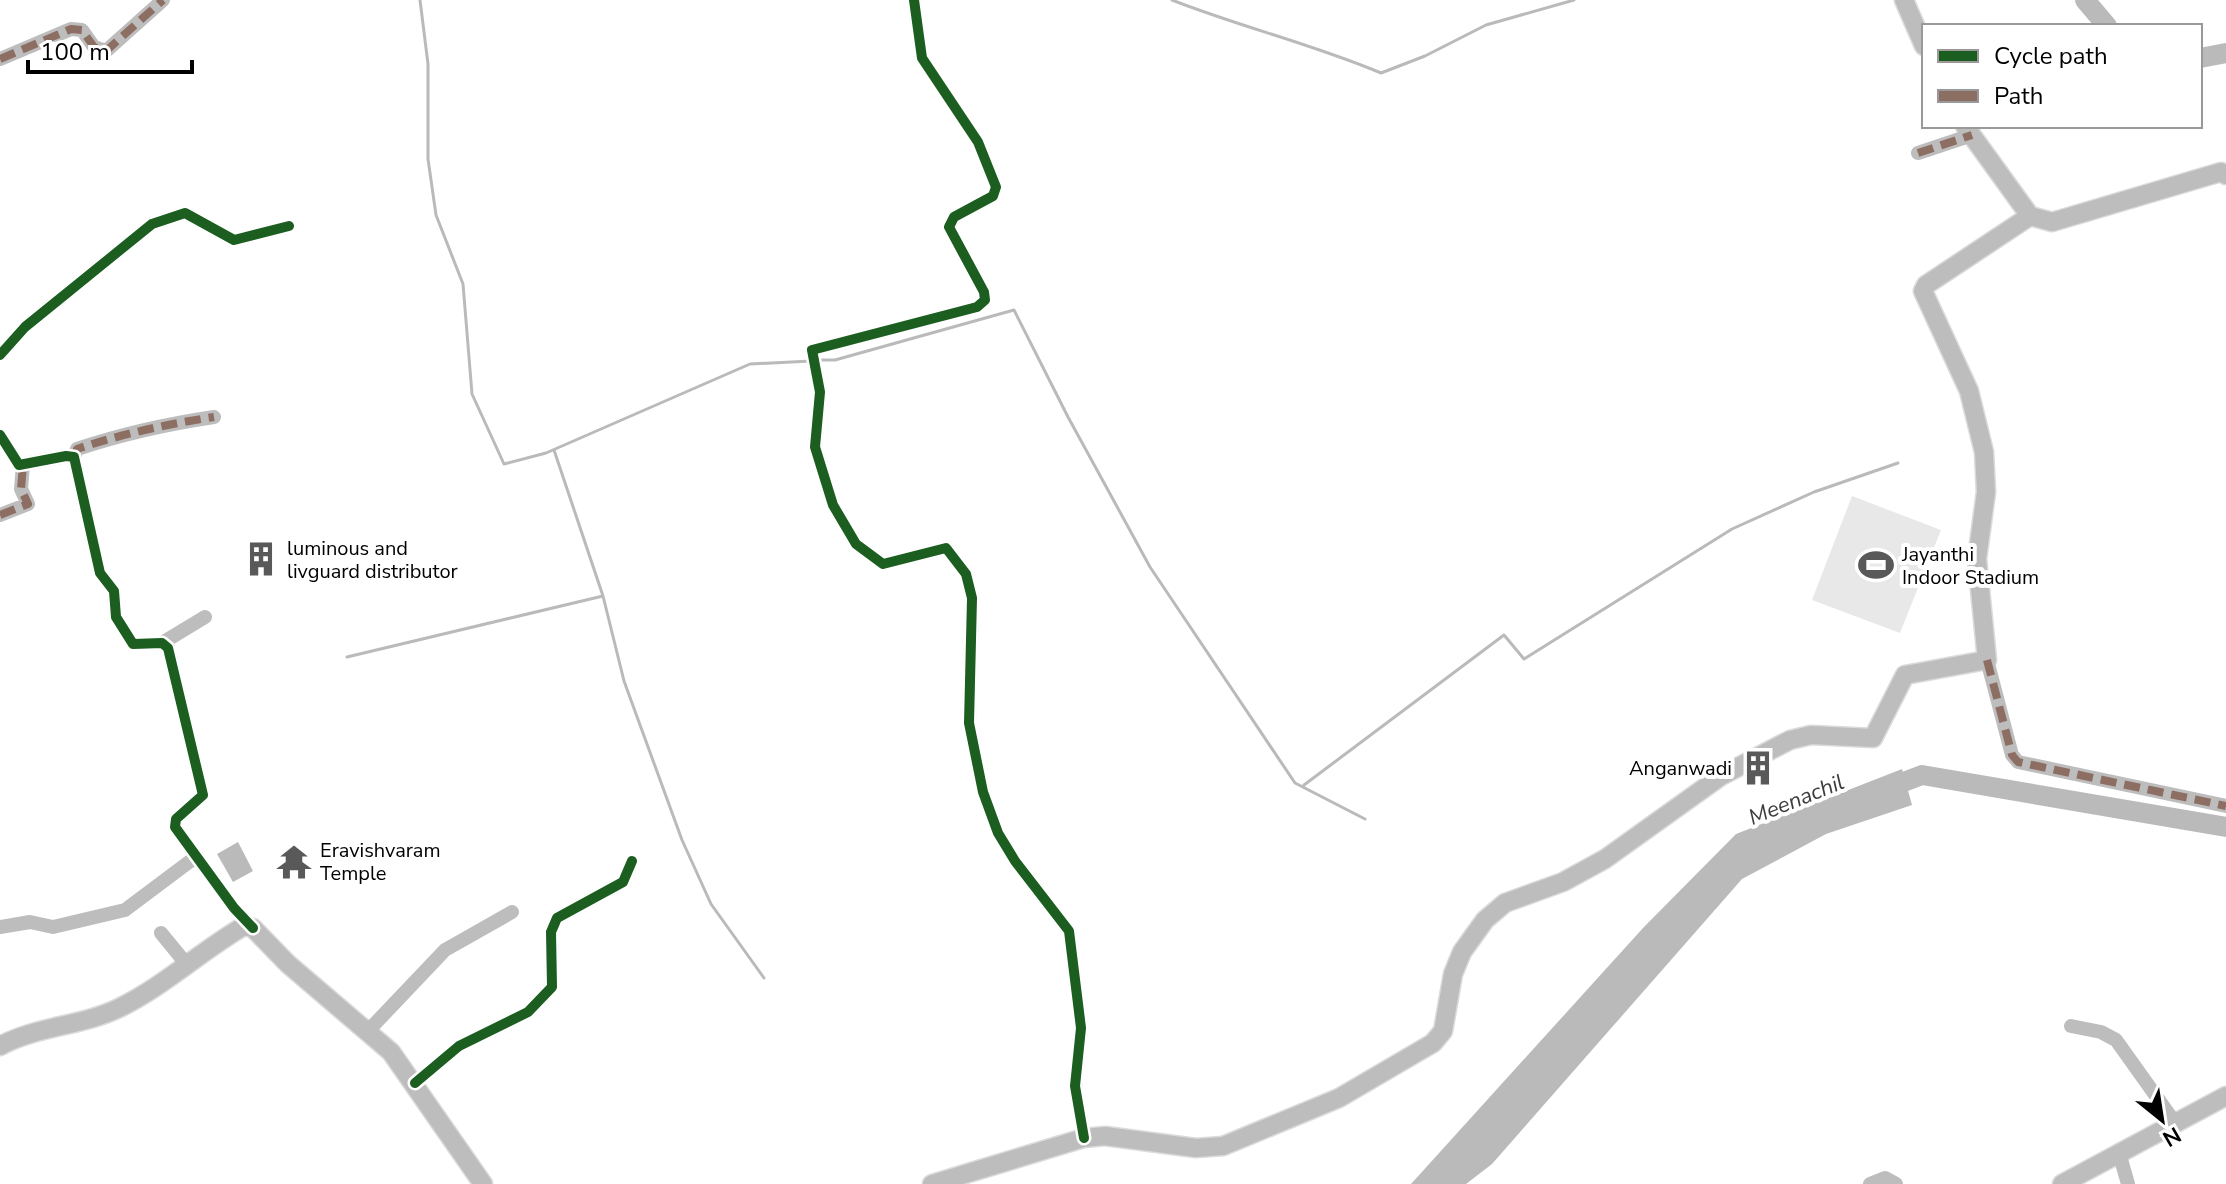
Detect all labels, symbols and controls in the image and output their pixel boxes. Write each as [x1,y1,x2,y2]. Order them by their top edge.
scale bar [28,24,192,74]
legend [1922,24,2202,128]
text: 100 m [40,36,110,68]
text: Cycle path [1994,40,2108,72]
text: Path [1994,80,2043,112]
place label: luminous and livguard distributor [287,535,458,585]
building icon: luminous and livguard distributor [242,540,280,578]
place label: Jayanthi Indoor Stadium [1901,541,2039,591]
sports icon: Jayanthi Indoor Stadium [1857,546,1895,584]
building icon: Anganwadi [1739,749,1777,787]
place label: Anganwadi [1629,755,1732,782]
water label: Meenachil [1744,767,1849,833]
place label: Eravishvaram Temple [320,837,441,887]
temple icon: Eravishvaram Temple [275,843,313,881]
north arrow [2122,1080,2202,1160]
text: N [2157,1119,2186,1154]

